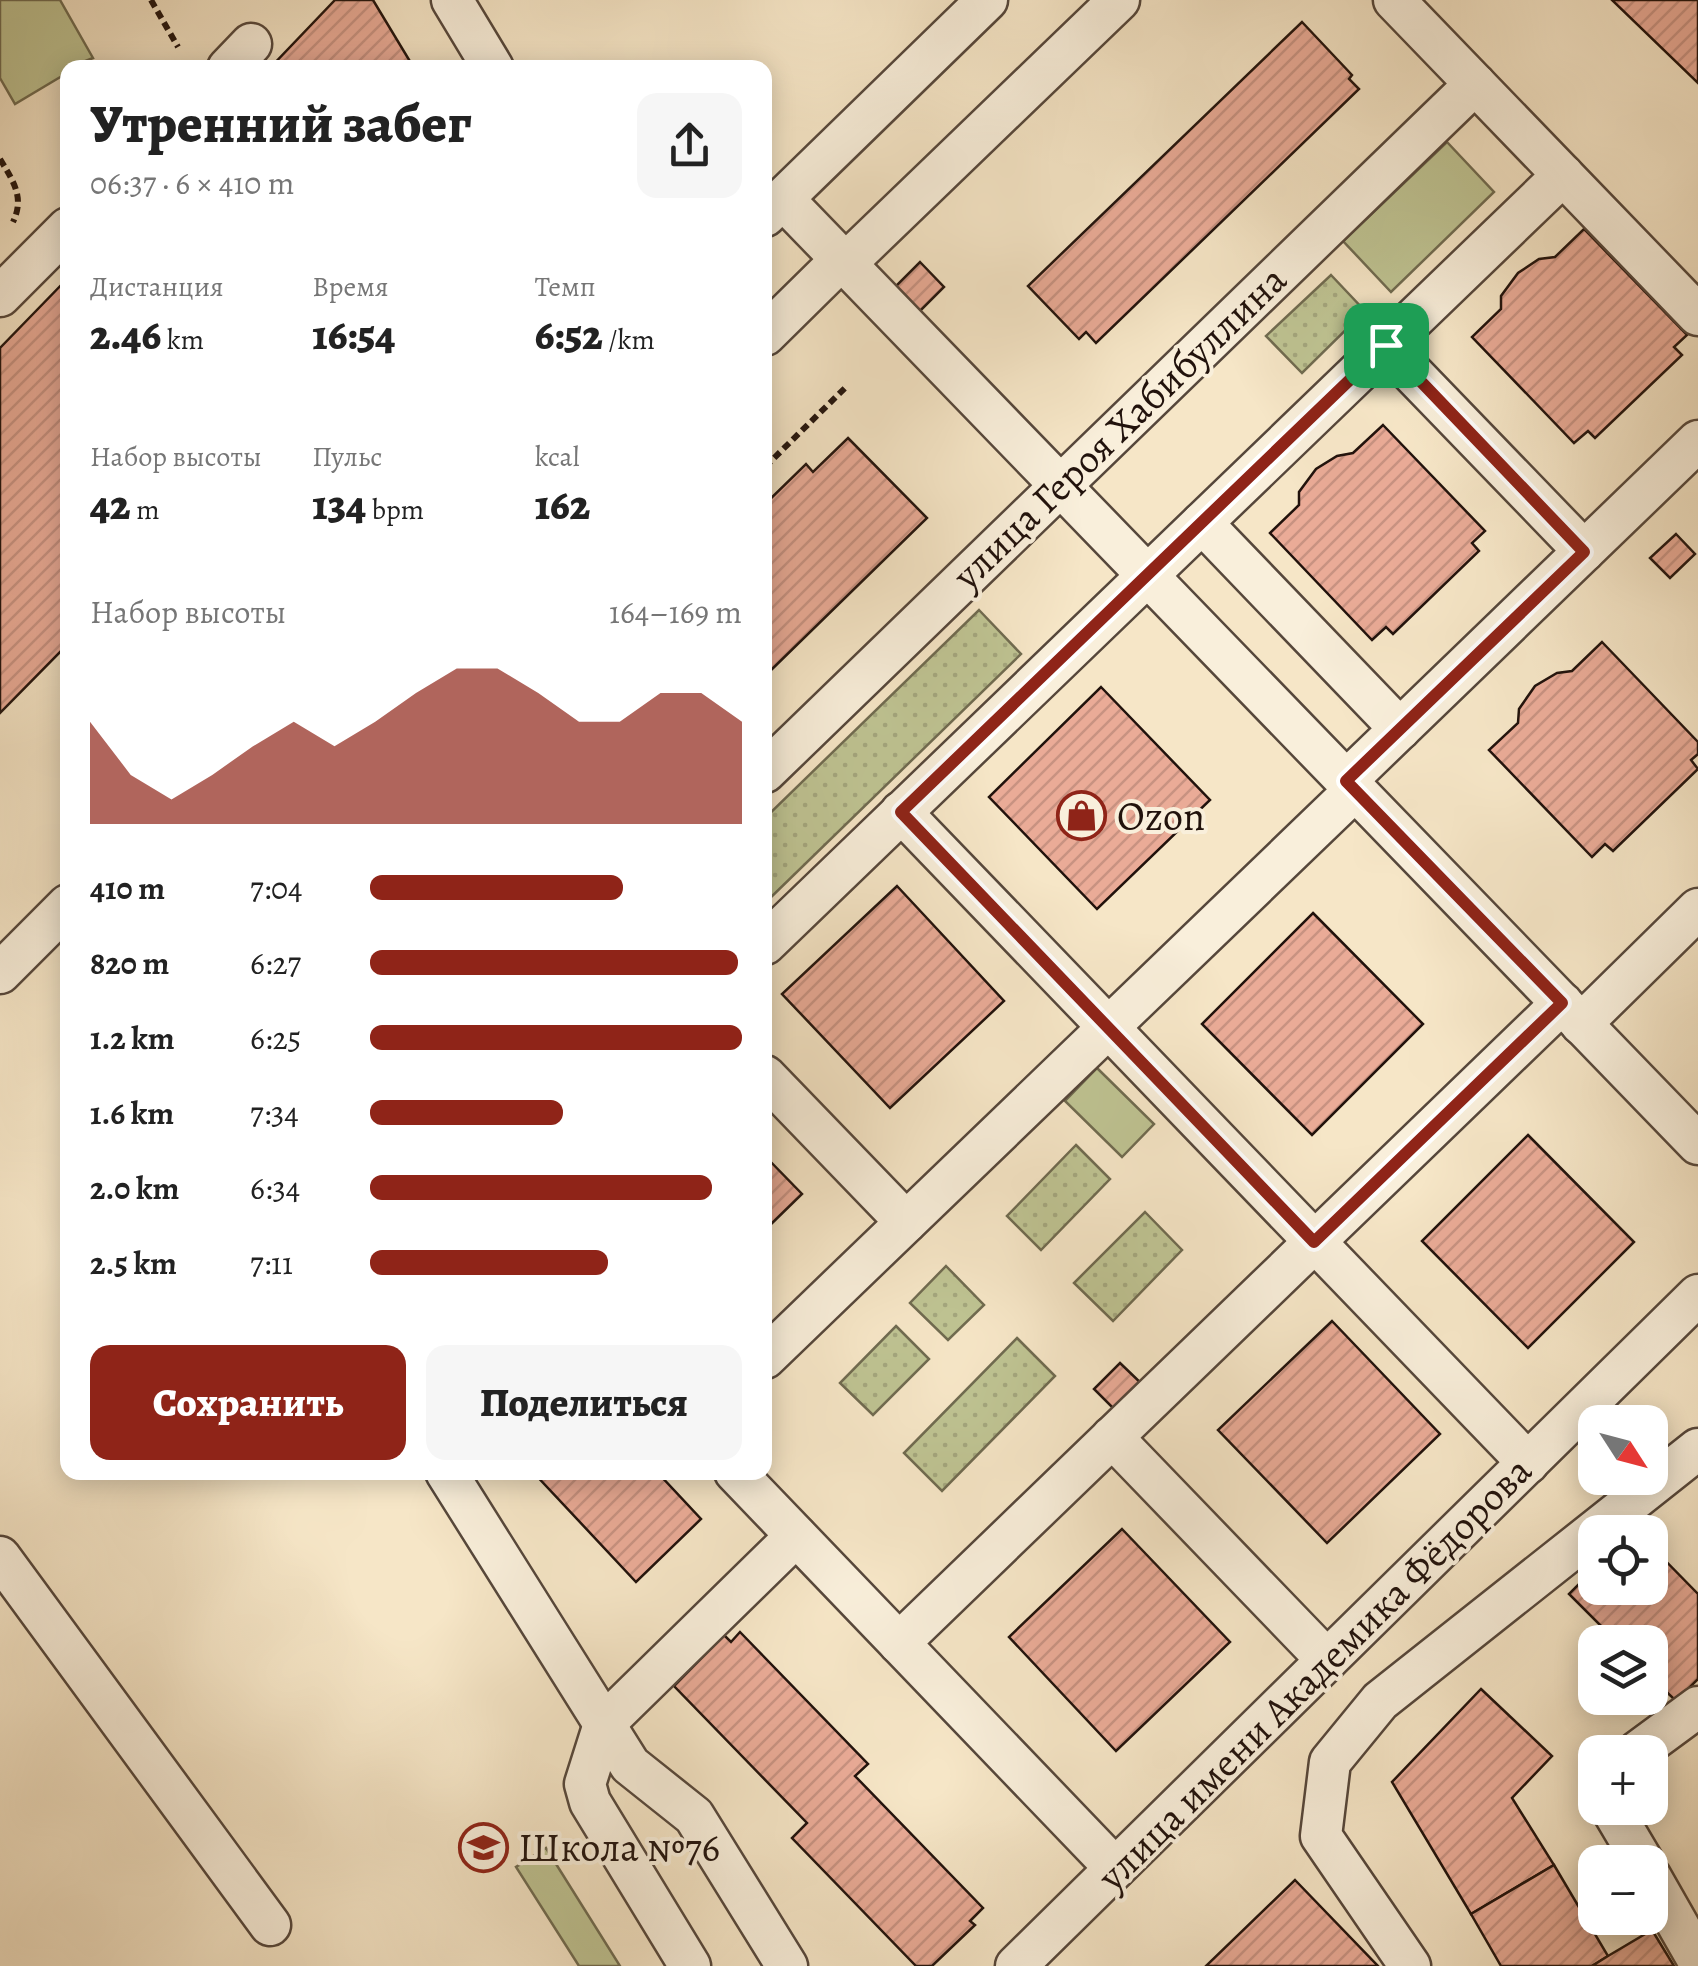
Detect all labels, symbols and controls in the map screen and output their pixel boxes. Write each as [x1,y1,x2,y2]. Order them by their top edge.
text: Утренний забег [90,86,472,161]
button: share [637,93,742,198]
text: 06:37 · 6 × 410 m [90,161,294,205]
street label: улица Героя Хабибуллина [939,253,1299,602]
text: Дистанция [90,268,224,306]
text: Время [312,268,389,306]
text: Темп [535,268,596,306]
pin [1344,303,1429,388]
text: 2.46 [90,306,161,363]
text: 16:54 [312,306,395,363]
text: 6:52 [535,306,603,363]
icon: arrive [1359,318,1414,373]
text: km [161,321,204,359]
text: /km [603,321,655,359]
text: Набор высоты [90,438,262,476]
text: Пульс [312,438,382,476]
text: kcal [535,438,580,476]
text: 42 [90,476,131,533]
text: 134 [312,476,366,533]
text: 162 [535,476,590,533]
text: m [131,491,159,529]
text: bpm [366,491,424,529]
text: Набор высоты [90,590,286,634]
text: 164–169 m [609,590,742,634]
place label: Ozon [1117,789,1205,844]
shop icon: Ozon [1056,790,1108,842]
text: 410 m [90,866,165,910]
text: 7:04 [250,866,303,910]
text: 820 m [90,941,169,985]
text: 6:27 [250,941,301,985]
text: 1.2 km [90,1016,175,1060]
text: 6:25 [250,1016,301,1060]
text: 1.6 km [90,1091,174,1135]
text: 7:34 [250,1091,299,1135]
text: 2.0 km [90,1166,179,1210]
text: 6:34 [250,1166,300,1210]
text: 2.5 km [90,1241,177,1285]
text: 7:11 [250,1241,293,1285]
button: Сохранить [90,1345,406,1460]
button: Поделиться [426,1345,742,1460]
north arrow [1578,1405,1668,1495]
map controls [1578,1405,1668,1935]
street label: улица имени Академика Фёдорова [1084,1444,1544,1903]
button: locate [1578,1515,1668,1605]
button: layers [1578,1625,1668,1715]
button: + [1578,1735,1668,1825]
place label: Школа №76 [518,1820,720,1875]
school or university icon: Школа №76 [457,1821,509,1873]
button: − [1578,1845,1668,1935]

